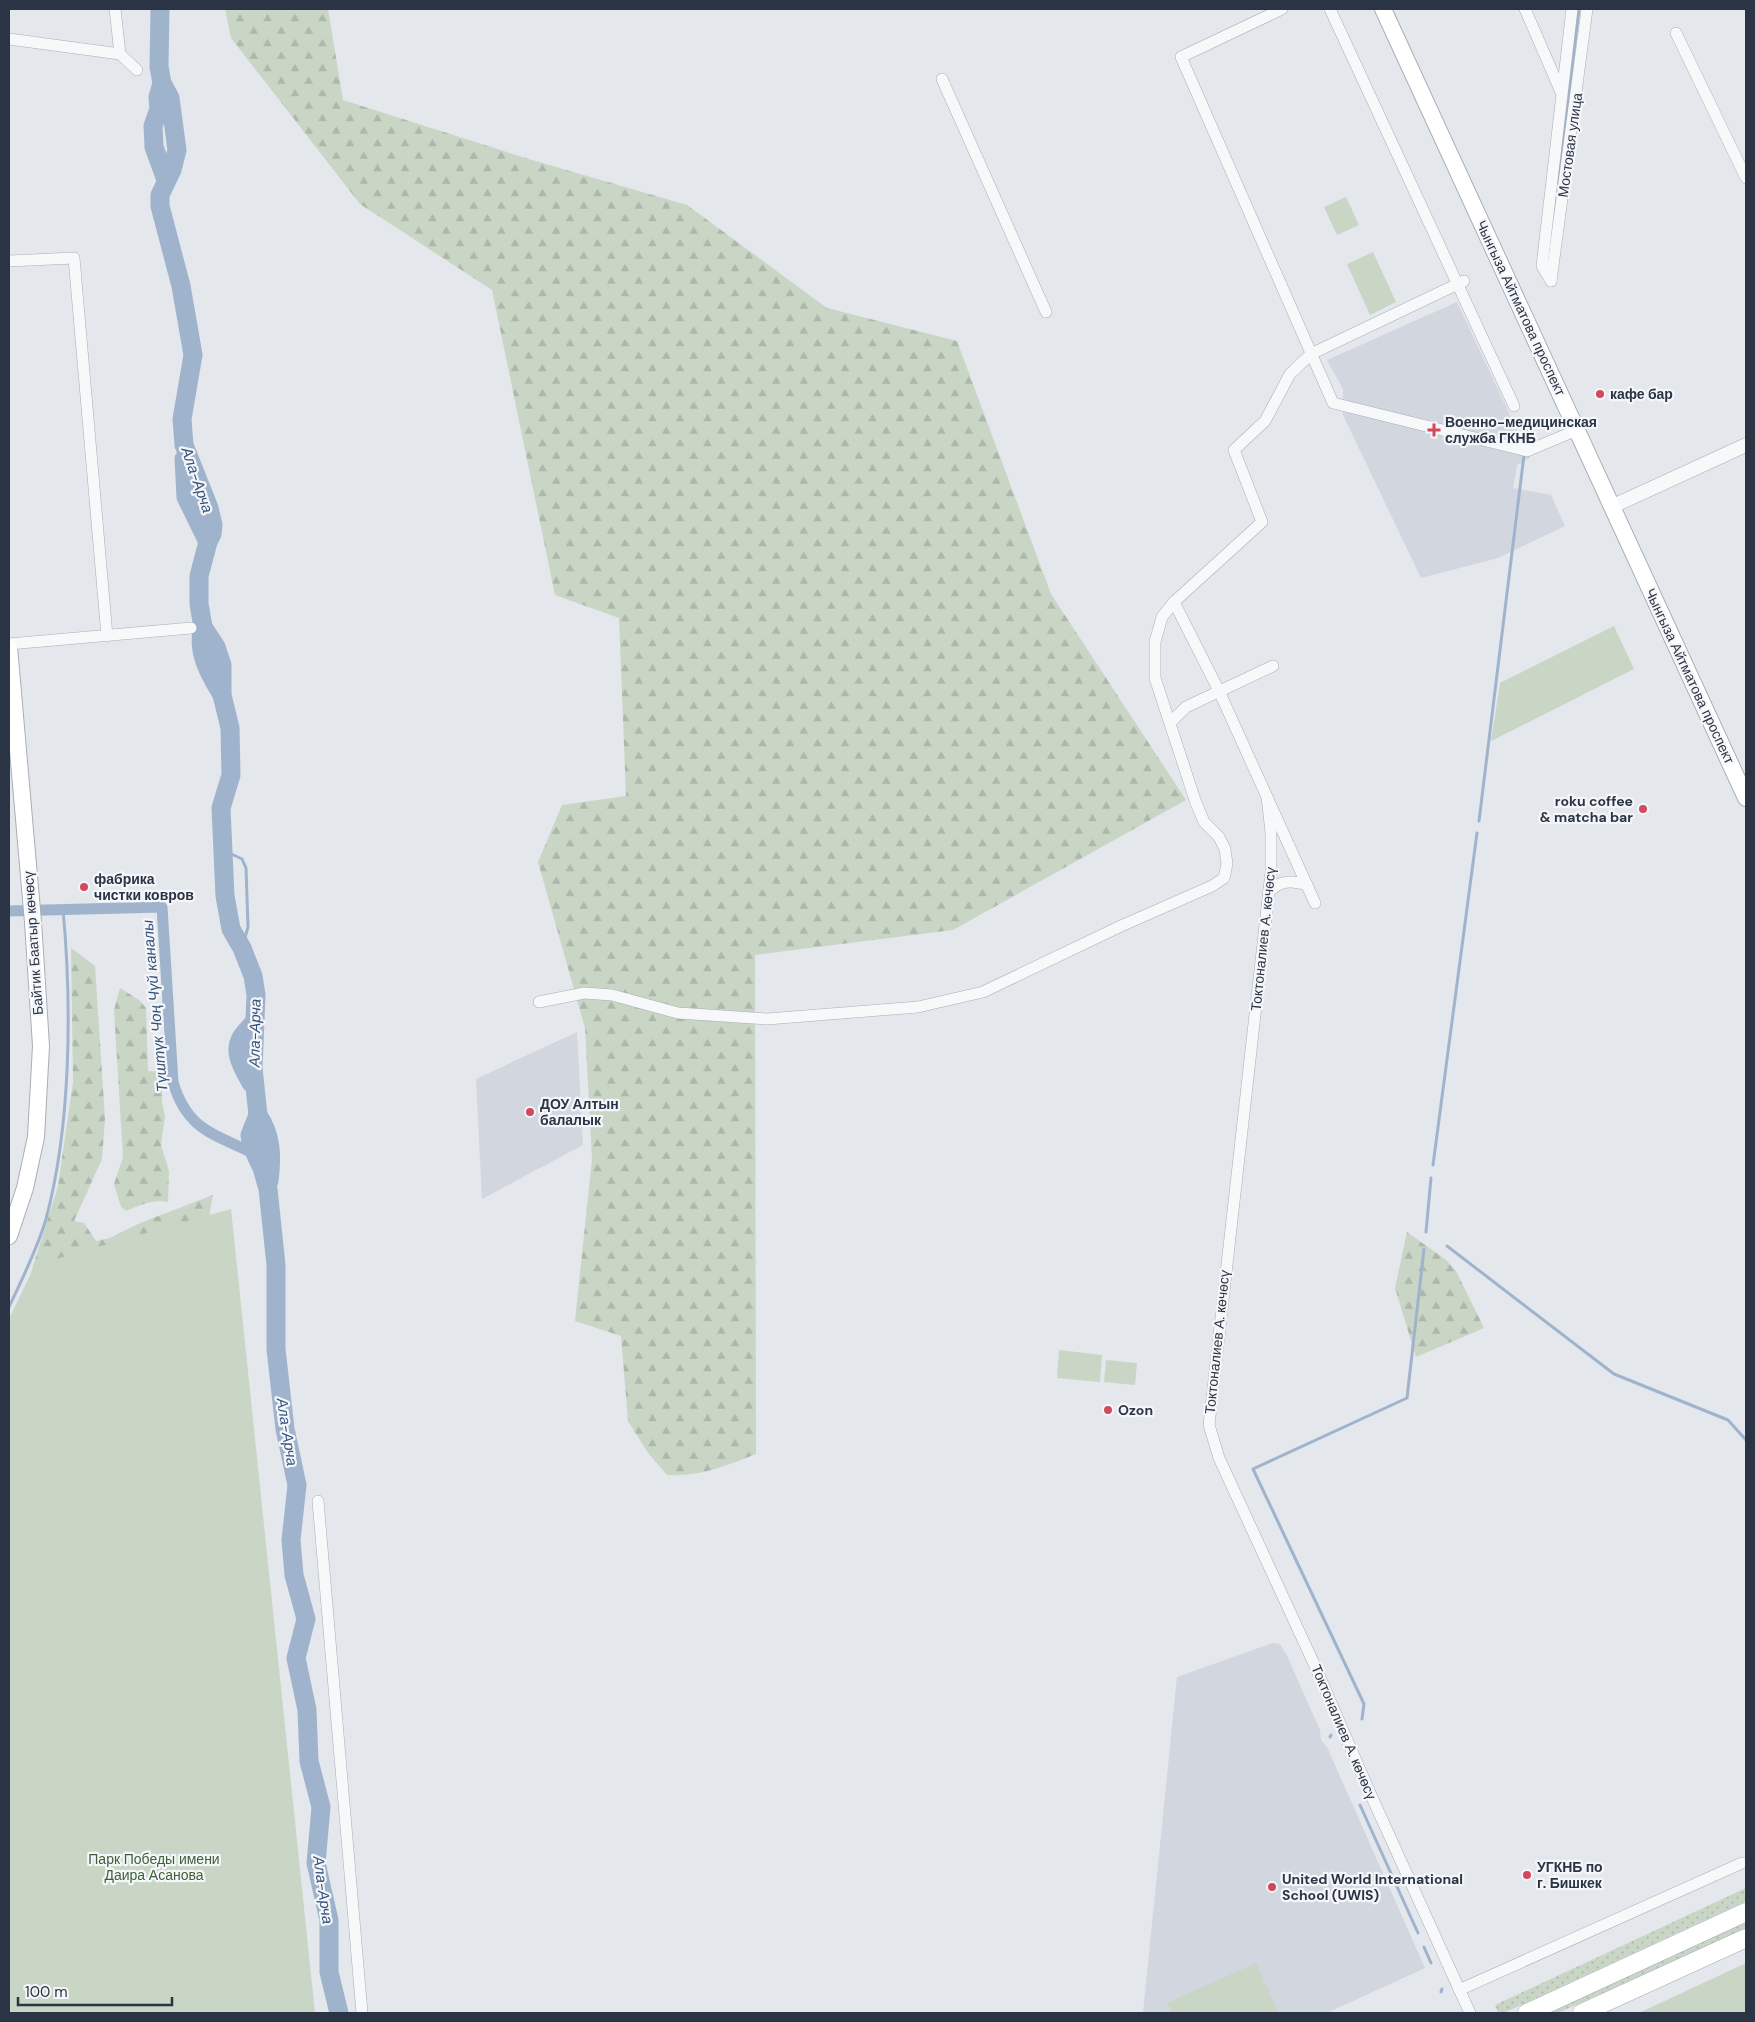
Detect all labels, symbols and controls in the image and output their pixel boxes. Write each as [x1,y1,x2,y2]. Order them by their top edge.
street label: Мостовая улица [1554,91,1586,198]
street label: Чынгыза Айтматова проспект [1472,217,1570,399]
place label: кафе бар [1610,385,1673,403]
marker: кафе бар [1594,388,1606,400]
place label: Военно-медицинская служба ГКНБ [1445,413,1597,447]
marker: Военно-медицинская служба ГКНБ [1427,423,1441,437]
water label: Ала-Арча [176,444,218,516]
street label: Чынгыза Айтматова проспект [1641,585,1739,767]
place label: roku coffee & matcha bar [1540,792,1633,826]
marker: roku coffee & matcha bar [1637,803,1649,815]
street label: Токтоналиев А. көчөсү [1246,866,1280,1012]
street label: Байтик Баатыр көчөсү [19,870,47,1016]
place label: фабрика чистки ковров [94,870,194,904]
marker: фабрика чистки ковров [78,881,90,893]
water label: Түштүк Чоң Чүй каналы [138,919,172,1093]
water label: Ала-Арча [244,999,266,1068]
place label: ДОУ Алтын балалык [540,1095,619,1129]
marker: ДОУ Алтын балалык [524,1106,536,1118]
street label: Токтоналиев А. көчөсү [1200,1269,1234,1415]
water label: Ала-Арча [272,1396,302,1467]
place label: Ozon [1118,1401,1153,1419]
marker: Ozon [1102,1404,1114,1416]
street label: Токтоналиев А. көчөсү [1307,1662,1381,1802]
park label: Парк Победы имени Даира Асанова [88,1850,220,1884]
water label: Ала-Арча [308,1854,338,1925]
place label: УГКНБ по г. Бишкек [1537,1858,1603,1892]
marker: УГКНБ по г. Бишкек [1521,1869,1533,1881]
place label: United World International School (UWIS) [1282,1870,1463,1904]
marker: United World International School (UWIS) [1266,1881,1278,1893]
scale bar [18,1974,171,2006]
text: 100 m [25,1982,68,2002]

